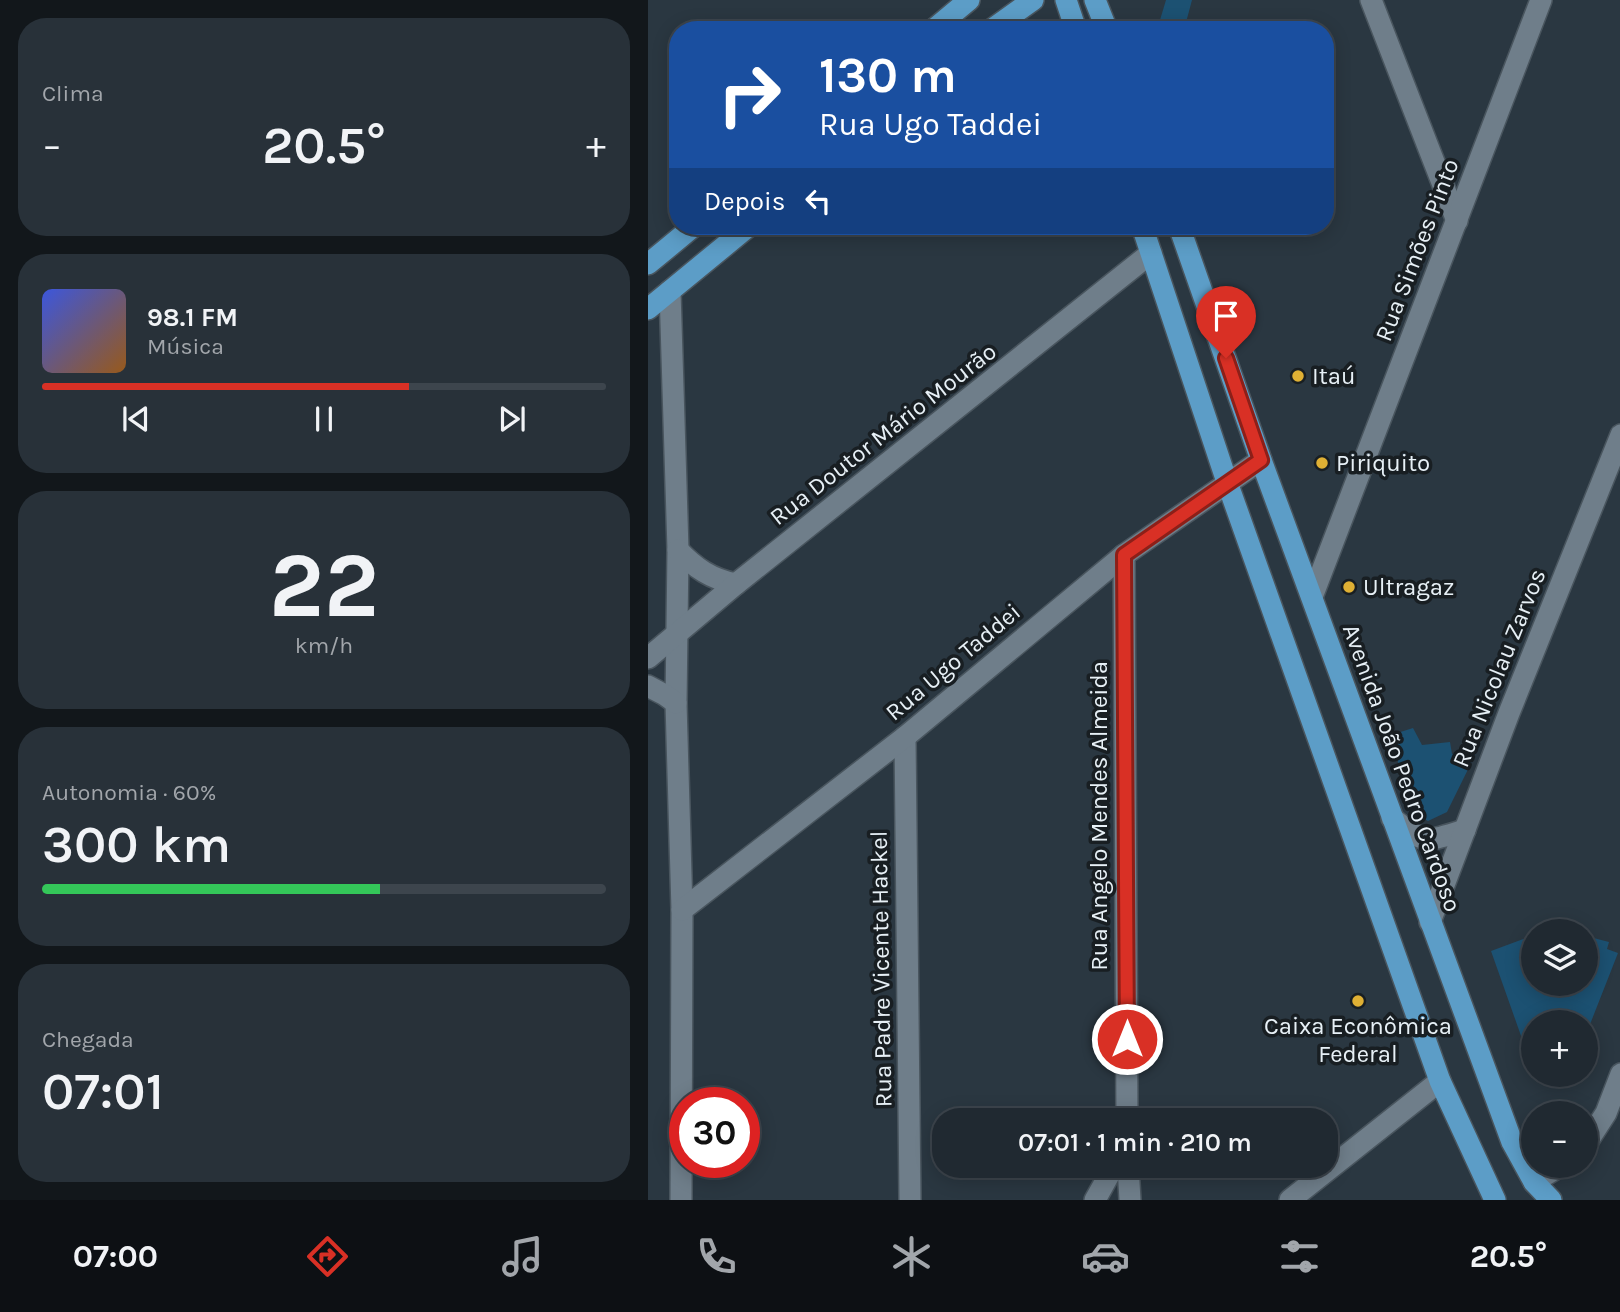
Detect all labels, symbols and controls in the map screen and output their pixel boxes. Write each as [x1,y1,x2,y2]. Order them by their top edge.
text: 130 m [819,47,957,104]
icon: right [704,49,795,140]
text: Clima [42,80,104,107]
text: Rua Ugo Taddei [819,106,1042,143]
text: 20.5° [262,115,386,176]
text: − [42,123,62,168]
text: + [586,123,606,168]
street label: Rua Simões Pinto [1369,155,1465,345]
icon: left [799,182,837,220]
text: Depois [704,186,785,217]
pin [1196,286,1256,358]
icon: arrive [1207,297,1245,335]
text: 98.1 FM [147,302,238,333]
text: Música [147,333,224,360]
street label: Rua Doutor Mário Mourão [764,337,1002,531]
place label: Itaú [1312,362,1356,390]
marker: Itaú [1290,368,1306,384]
icon: previous [117,400,155,438]
icon: pause [305,400,343,438]
icon: next [493,400,531,438]
place label: Piriquito [1336,449,1430,477]
marker: Piriquito [1314,455,1330,471]
text: 22 [269,533,379,639]
street label: Rua Nicolau Zarvos [1446,565,1552,771]
place label: Ultragaz [1363,573,1454,601]
marker: Ultragaz [1341,579,1357,595]
street label: Rua Ugo Taddei [880,598,1026,726]
street label: Avenida João Pedro Cardoso [1337,620,1467,916]
text: km/h [295,632,353,659]
street label: Rua Angelo Mendes Almeida [1085,661,1113,971]
text: Autonomia · 60% [42,779,216,806]
text: 300 km [42,814,231,875]
street label: Rua Padre Vicente Hackel [865,830,897,1108]
map controls [1521,919,1598,1178]
button: layers [1521,919,1598,996]
marker: Caixa Econômica Federal [1350,993,1366,1009]
position arrow [1090,1002,1164,1076]
button: + [1521,1010,1598,1087]
place label: Caixa Econômica Federal [1264,1012,1452,1068]
text: Chegada [42,1026,134,1053]
text: 07:01 [42,1061,164,1122]
speed limit sign: 30 [669,1087,760,1178]
button: − [1521,1101,1598,1178]
text: 07:01 · 1 min · 210 m [1018,1127,1252,1158]
icon: directions [303,1232,352,1281]
icon: music [498,1232,547,1281]
icon: phone [692,1232,741,1281]
icon: climate [887,1232,936,1281]
icon: car [1081,1232,1130,1281]
icon: filters [1275,1232,1324,1281]
text: 07:00 [73,1238,158,1275]
text: 20.5° [1470,1238,1547,1275]

